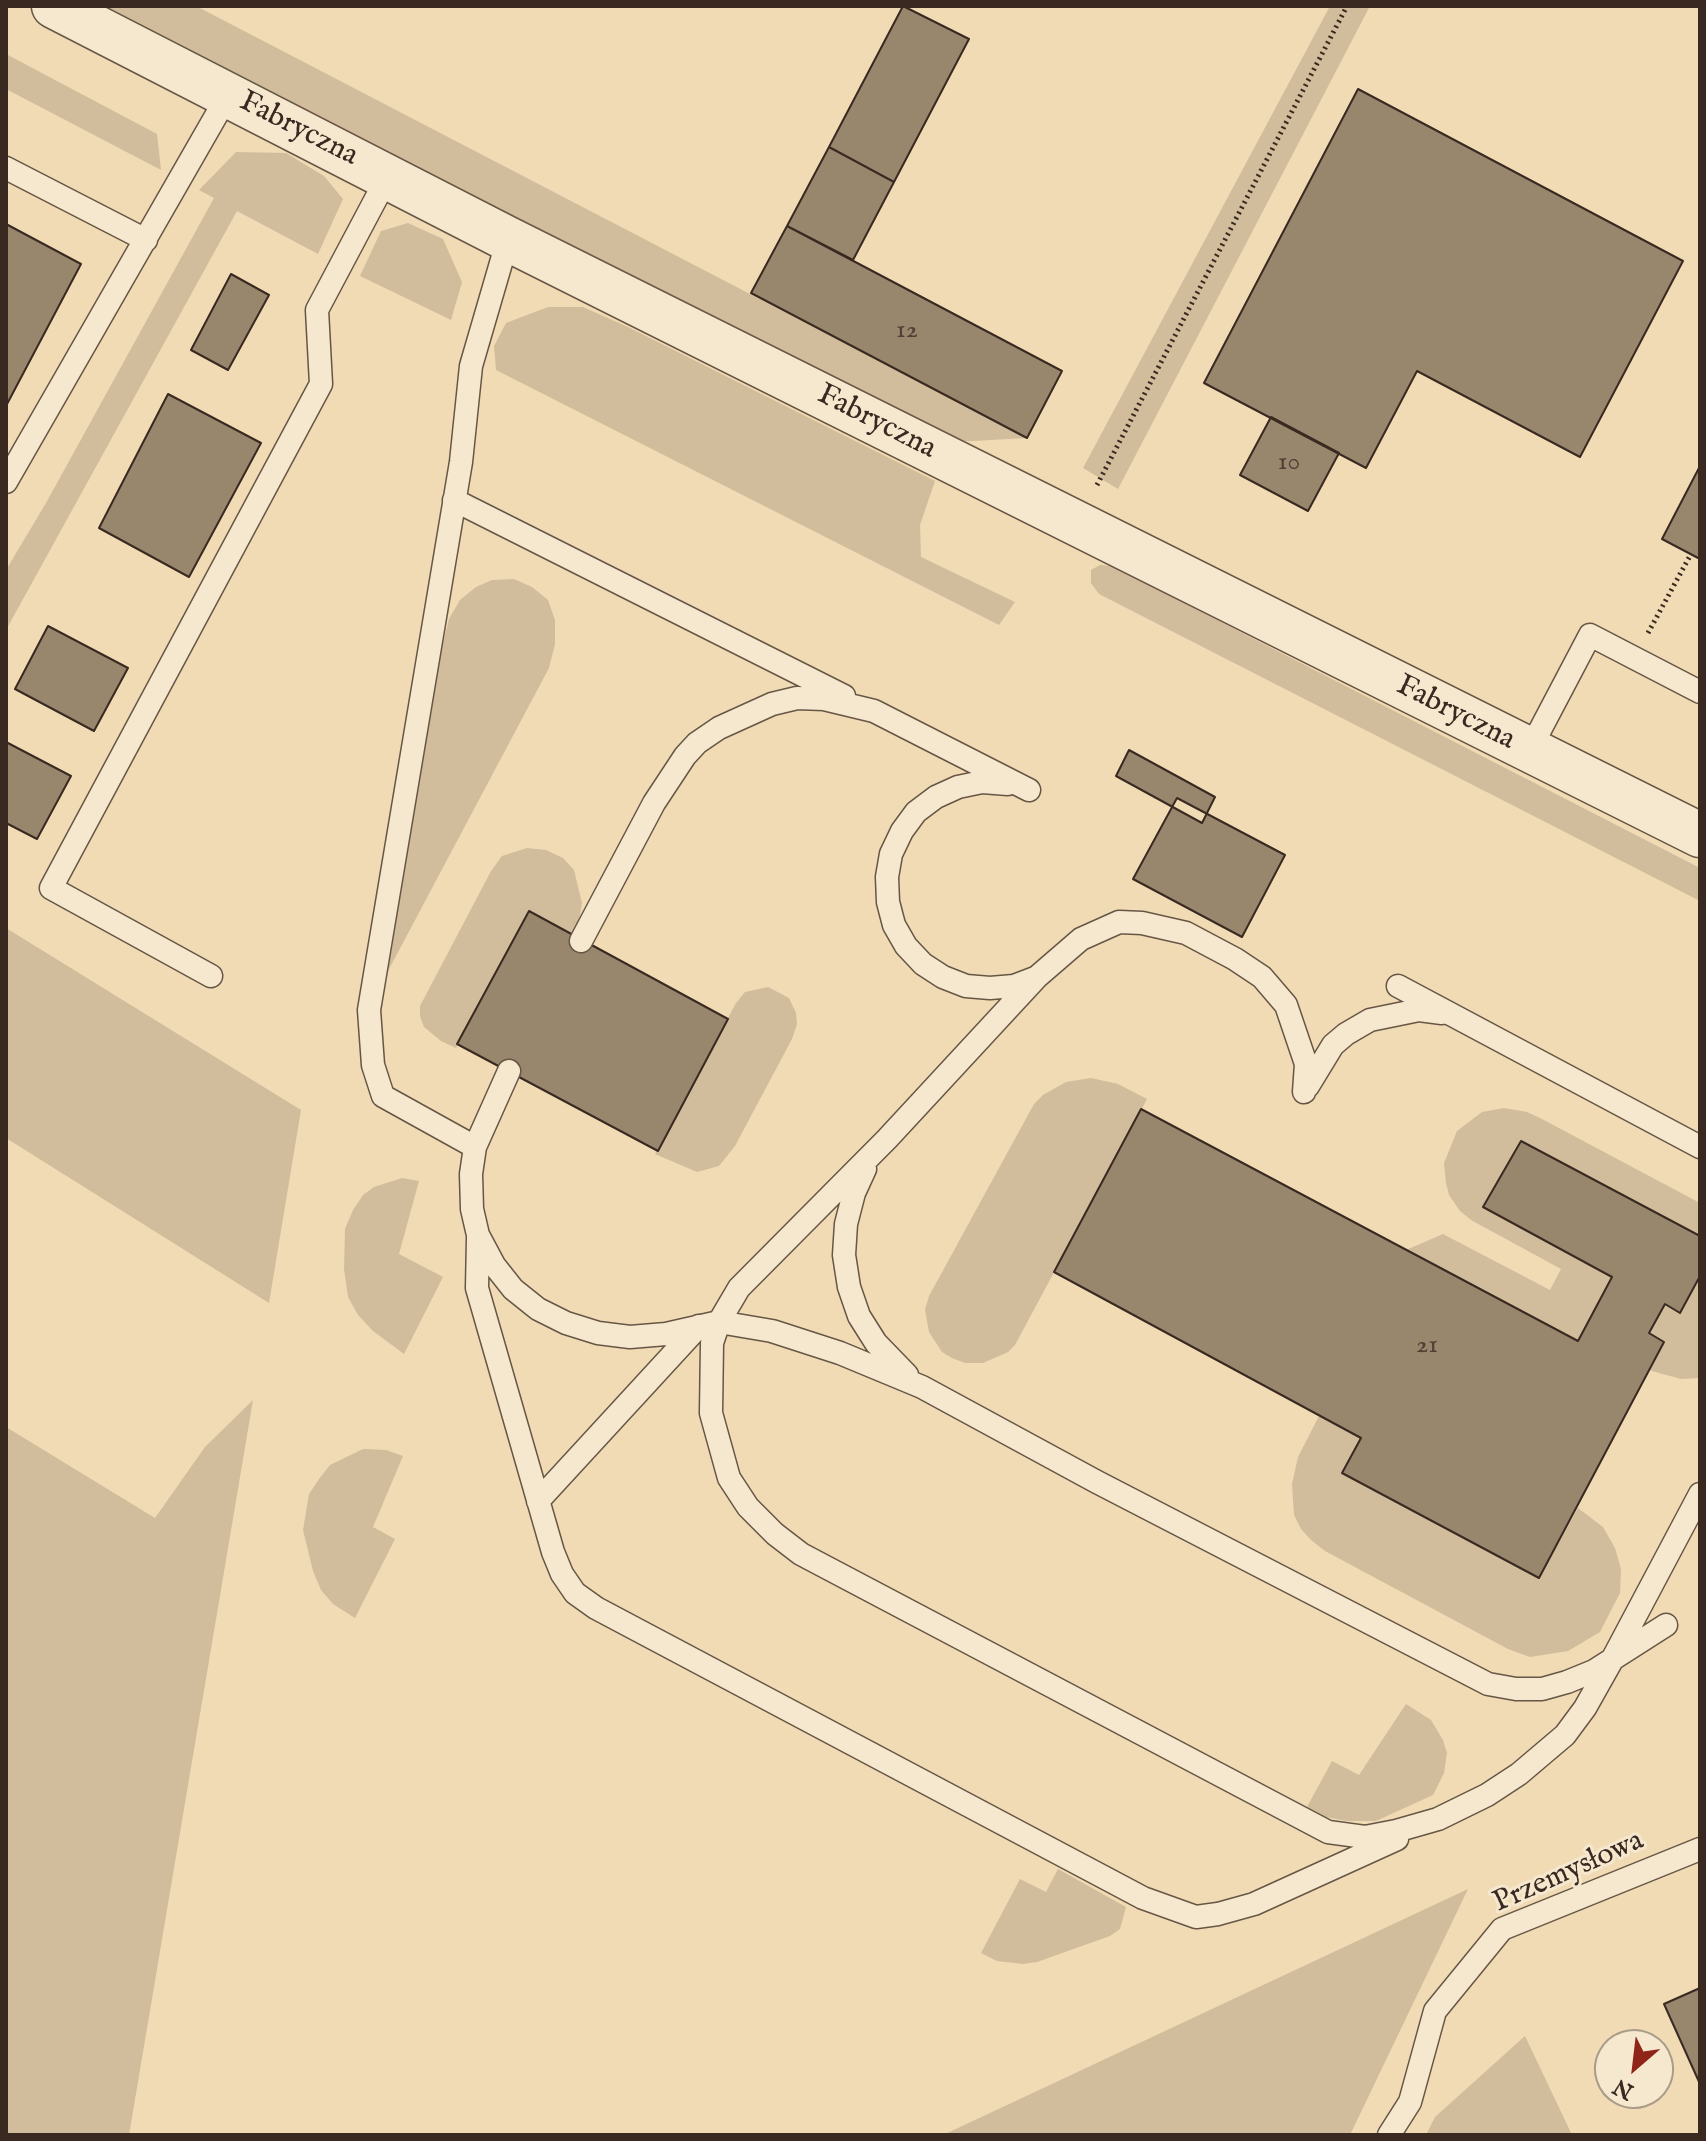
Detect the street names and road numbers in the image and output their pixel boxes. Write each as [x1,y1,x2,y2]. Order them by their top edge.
street label: Fabryczna [233,85,363,175]
street label: Fabryczna [811,378,941,468]
street label: Fabryczna [1390,669,1520,759]
street label: Przemysłowa [1488,1824,1650,1922]

